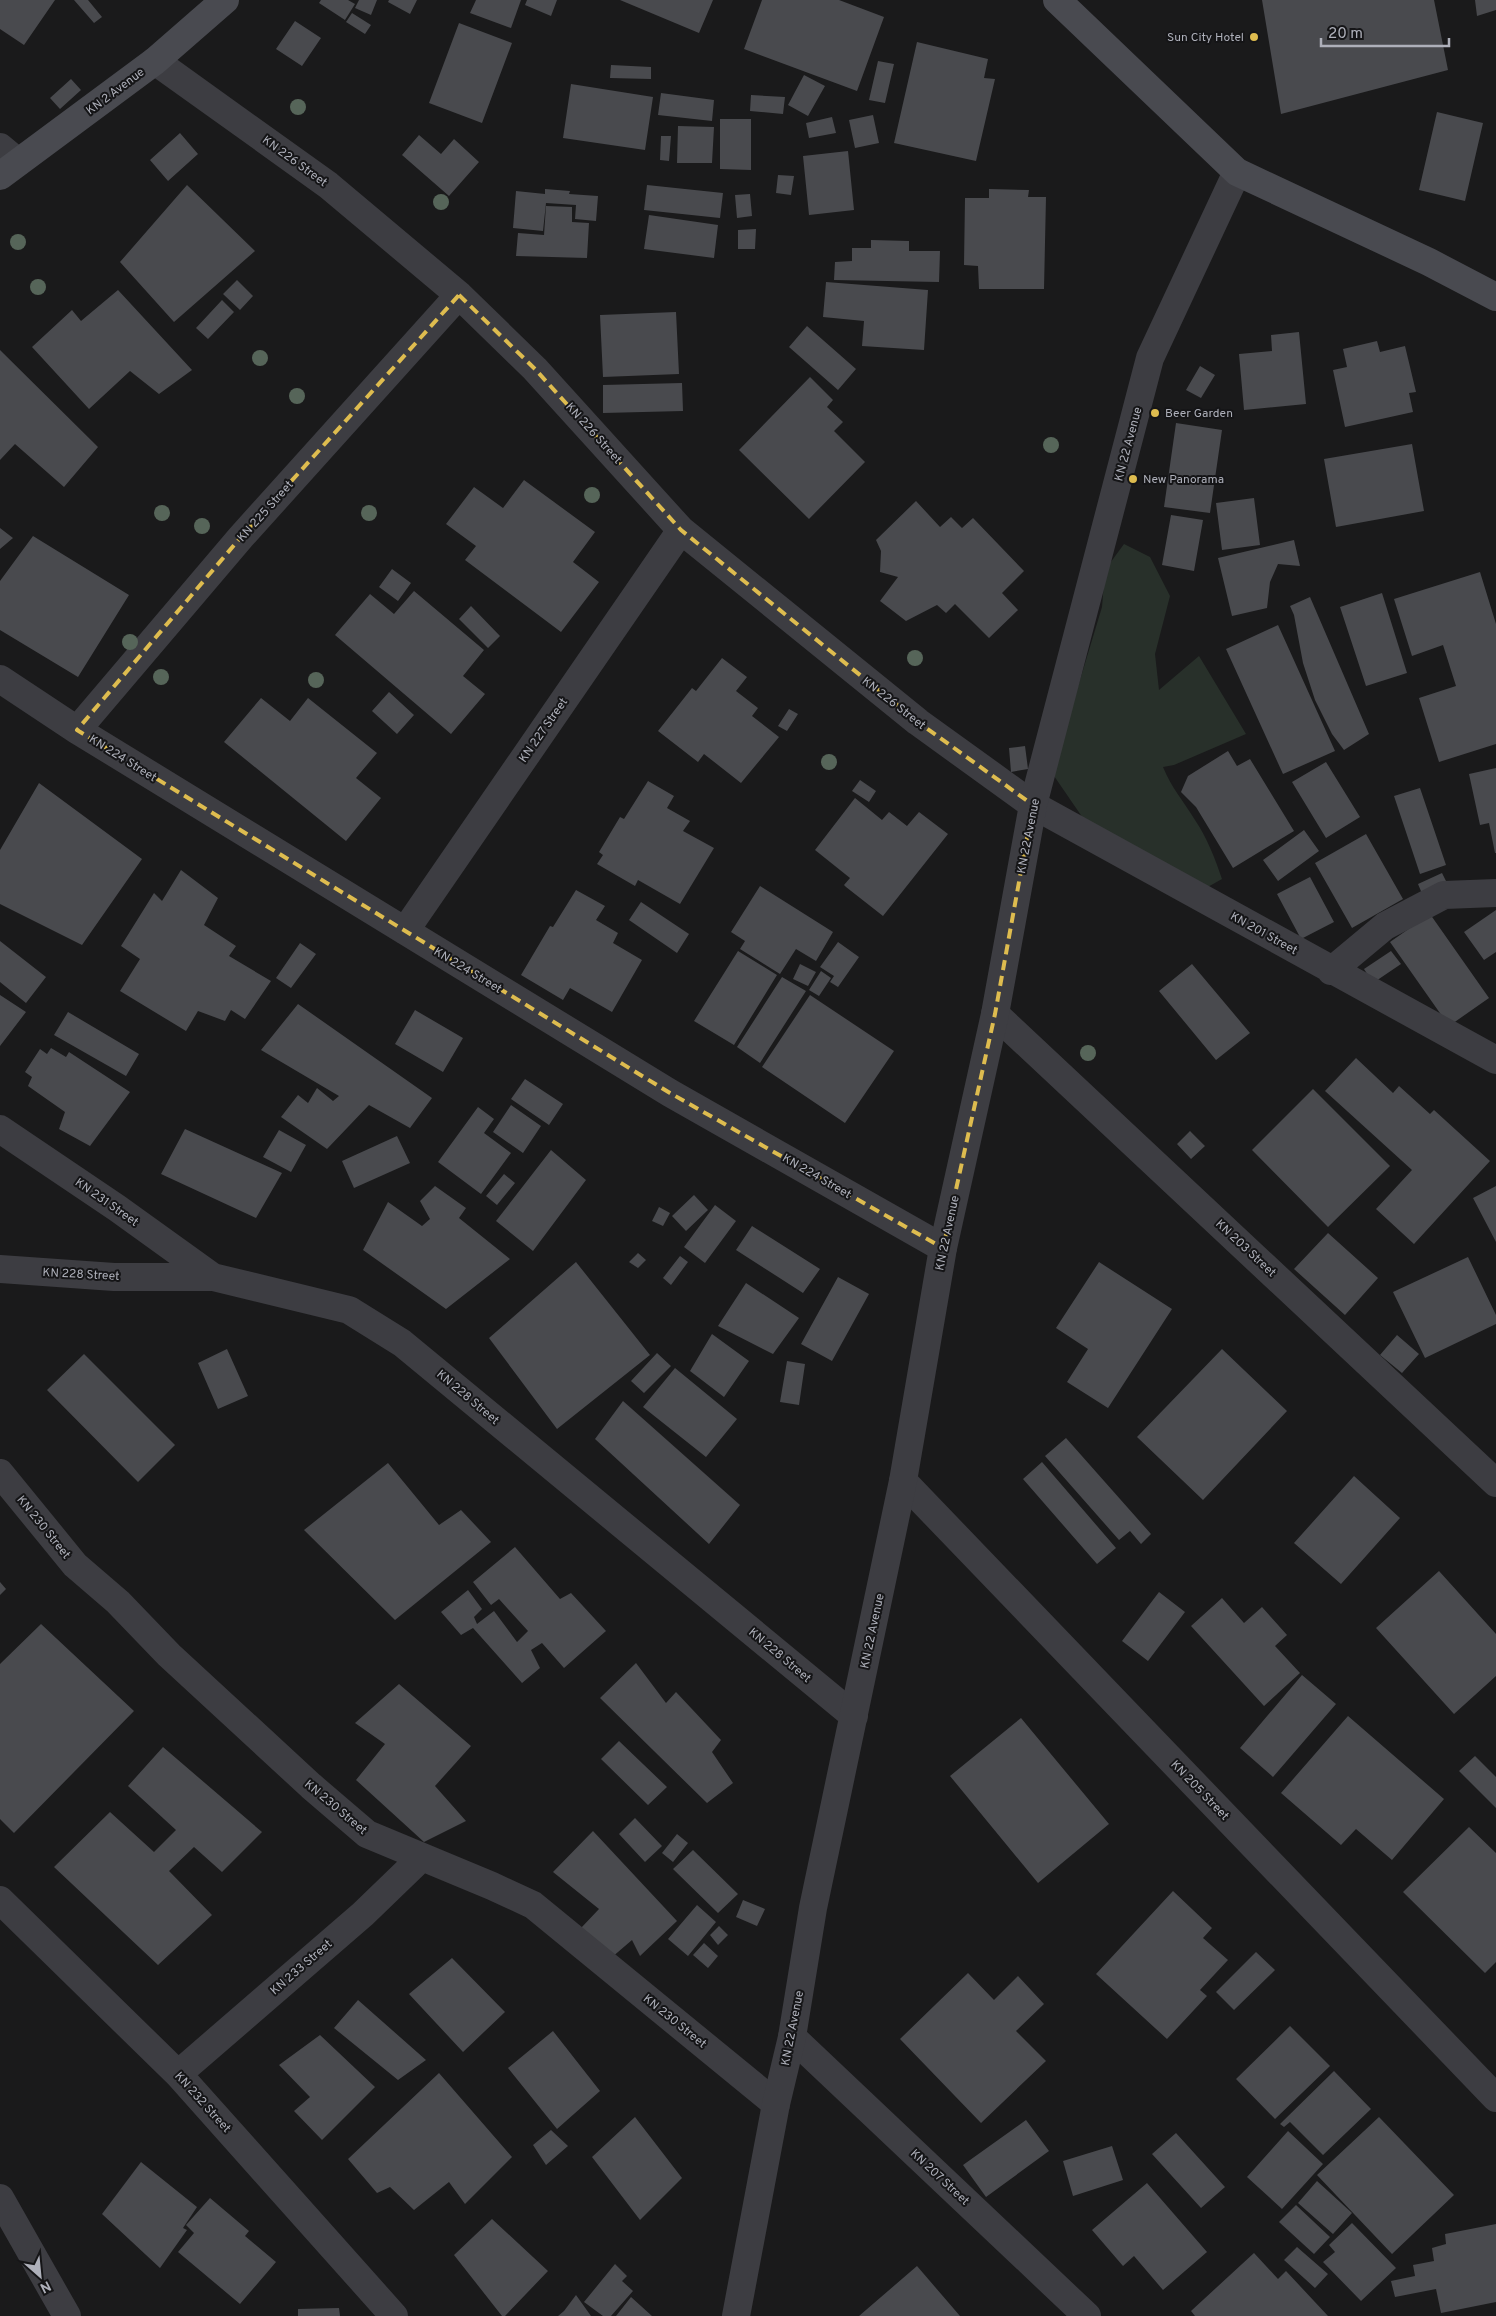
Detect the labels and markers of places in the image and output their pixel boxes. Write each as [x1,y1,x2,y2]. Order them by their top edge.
place label: Sun City Hotel [1167,30,1244,46]
marker: Sun City Hotel [1248,31,1260,43]
place label: Beer Garden [1165,406,1233,422]
marker: Beer Garden [1149,407,1161,419]
place label: New Panorama [1143,472,1224,488]
marker: New Panorama [1127,473,1139,485]

